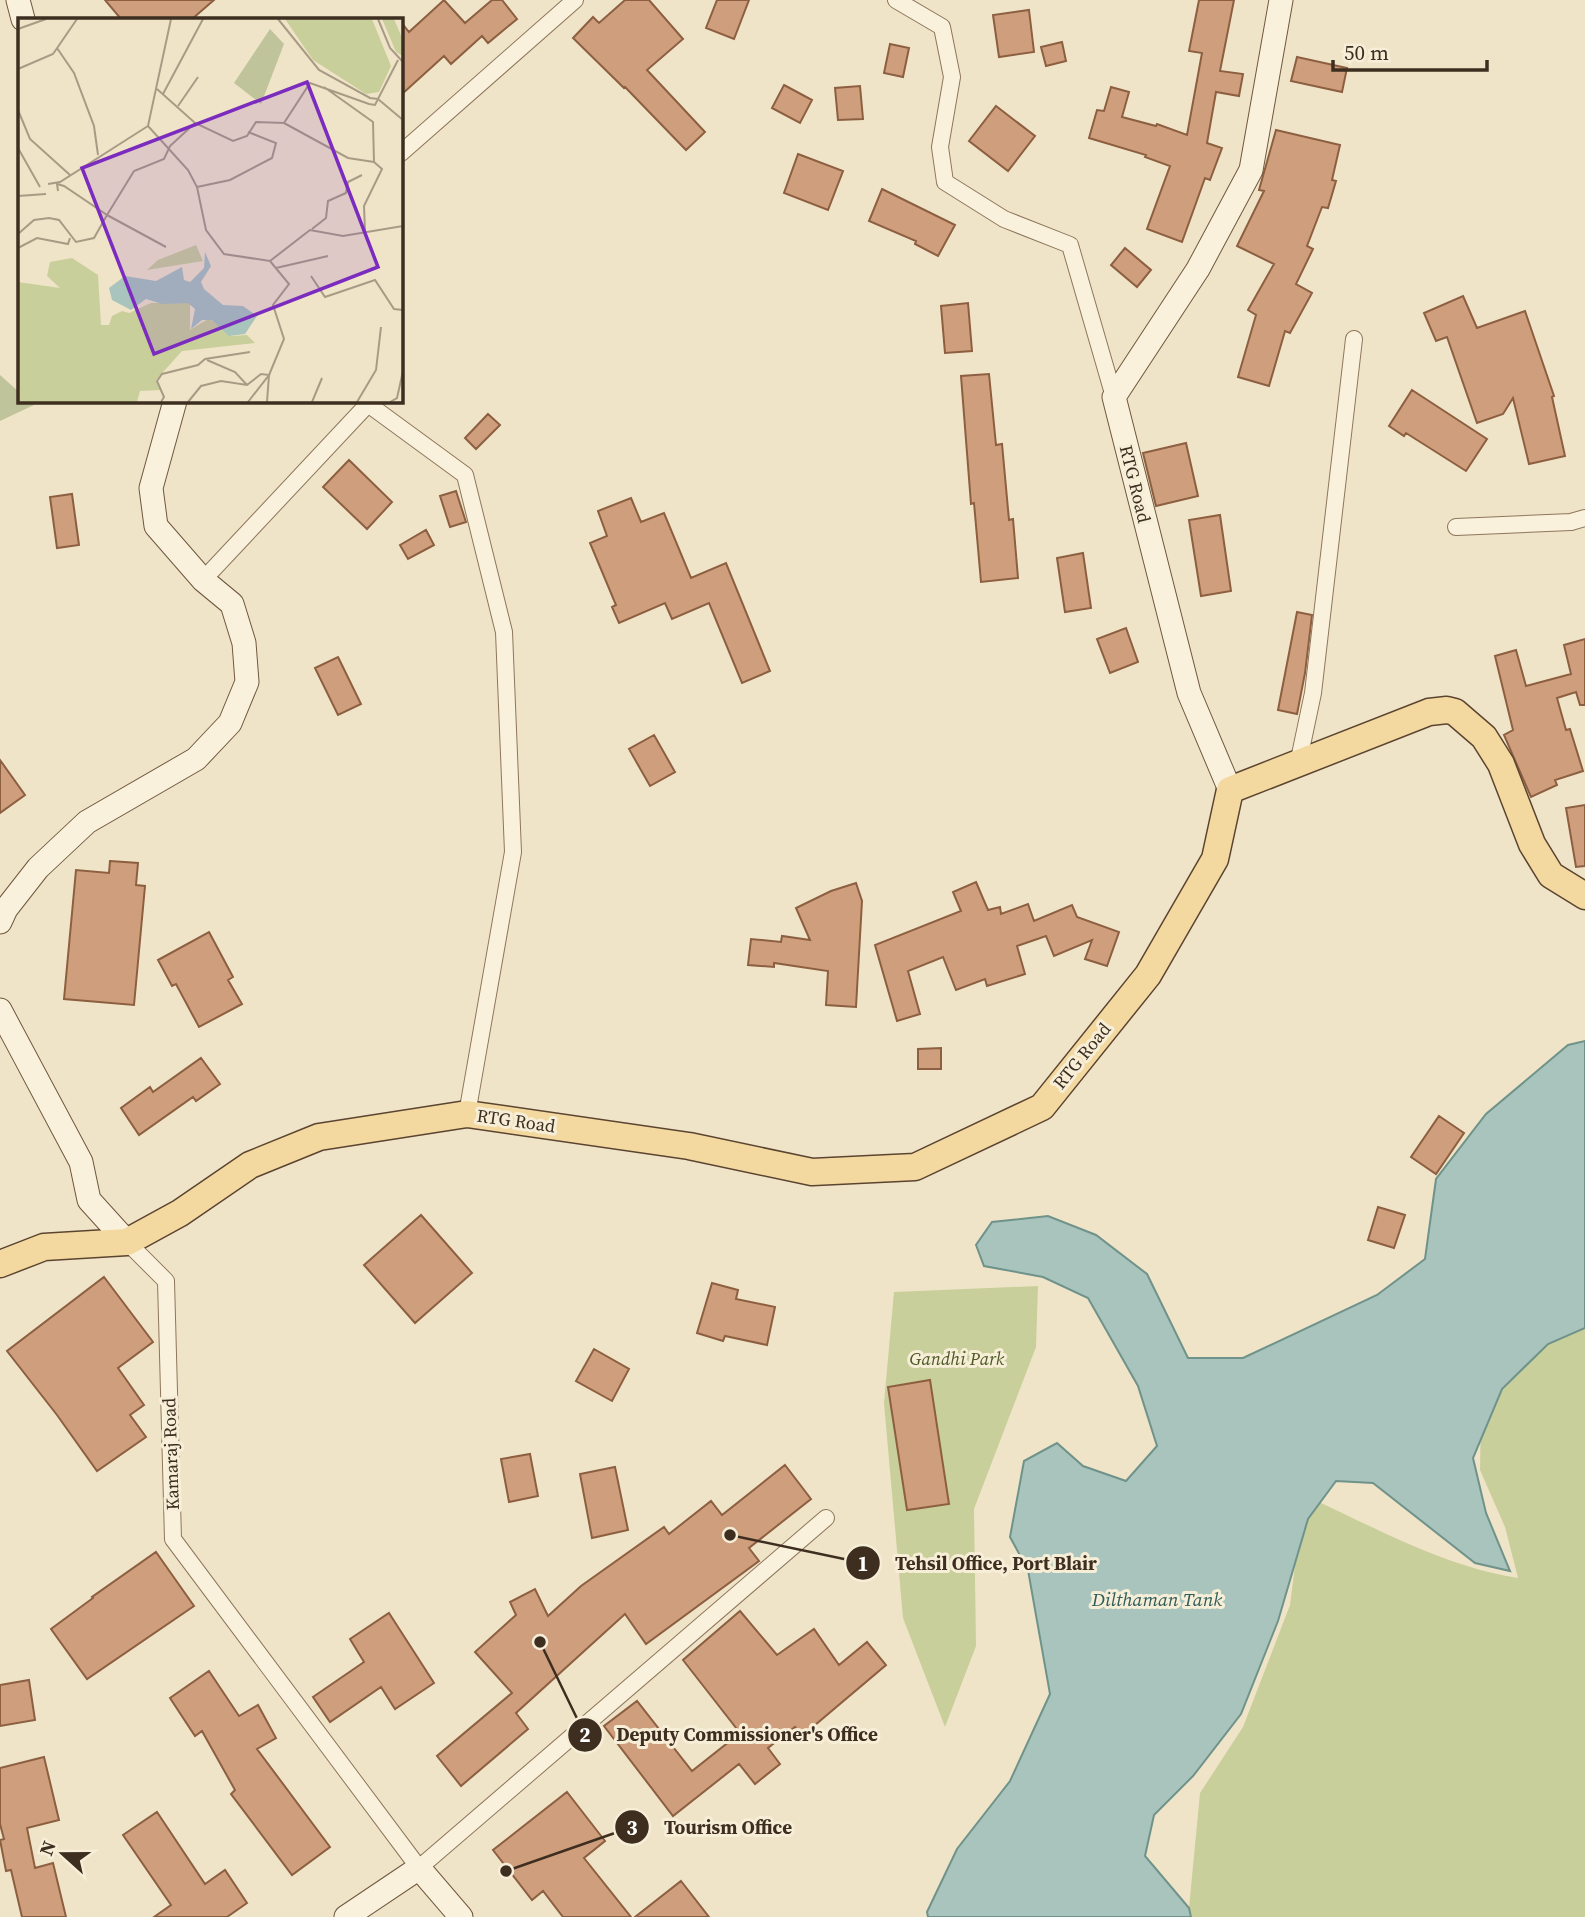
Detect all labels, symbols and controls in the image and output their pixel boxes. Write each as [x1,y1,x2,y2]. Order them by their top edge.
inset map [18,18,402,402]
scale bar [1333,28,1487,72]
text: 50 m [1344,38,1389,67]
street label: RTG Road [1114,442,1157,525]
street label: RTG Road [1047,1017,1116,1094]
street label: RTG Road [475,1103,557,1138]
park label: Gandhi Park [910,1346,1005,1371]
street label: Kamaraj Road [156,1397,185,1511]
callout: Tehsil Office, Port Blair [846,1543,1111,1583]
text: 1 [857,1549,869,1578]
text: Tehsil Office, Port Blair [895,1550,1097,1576]
water label: Dilthaman Tank [1091,1586,1222,1612]
callout: Deputy Commissioner's Office [568,1715,892,1755]
text: 2 [579,1720,591,1749]
text: Deputy Commissioner's Office [616,1721,878,1747]
callout: Tourism Office [615,1807,806,1847]
text: 3 [626,1813,638,1842]
text: Tourism Office [664,1814,792,1840]
north arrow [28,1819,98,1889]
text: N [33,1837,62,1859]

